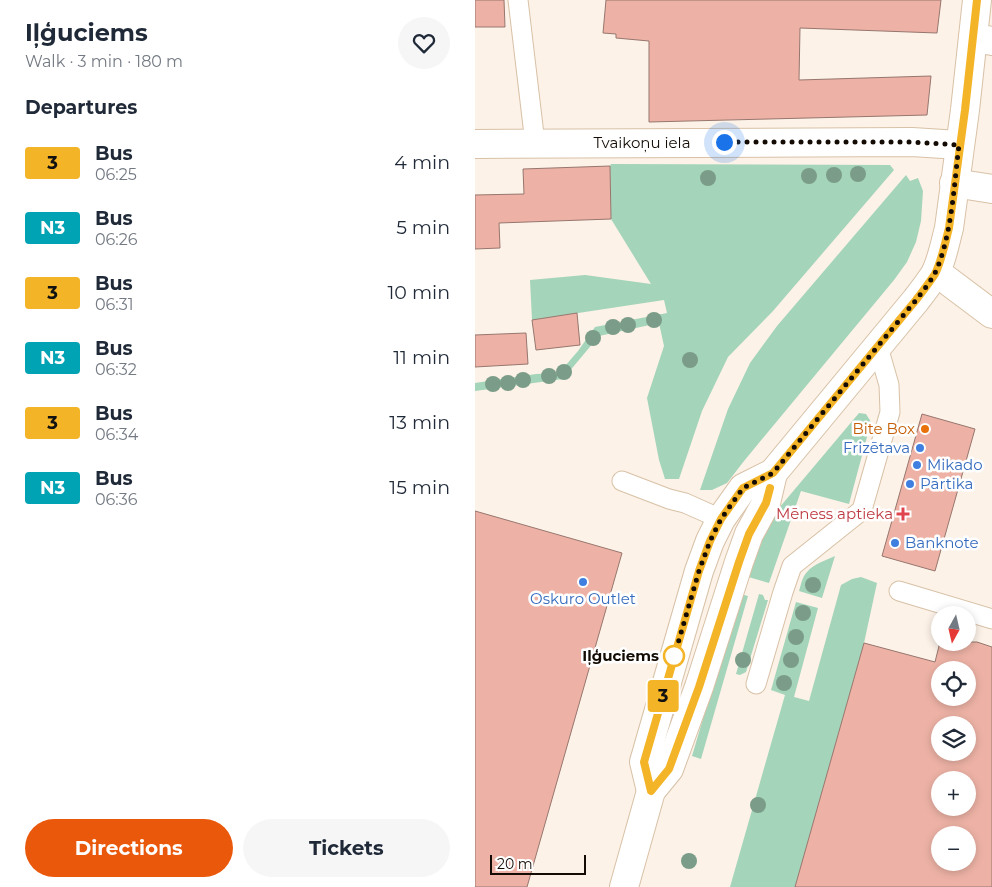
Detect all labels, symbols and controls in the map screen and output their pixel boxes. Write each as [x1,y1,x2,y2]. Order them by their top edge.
button: heart [398,17,450,69]
text: Iļģuciems [25,18,148,47]
text: Walk · 3 min · 180 m [25,52,183,71]
text: Departures [25,96,137,119]
your location [712,130,737,155]
street label: Tvaikoņu iela [593,133,691,153]
text: Bus [95,142,133,165]
text: 4 min [394,151,450,174]
text: 3 [47,152,58,174]
text: 06:25 [95,165,137,184]
text: Bus [95,207,133,230]
text: 5 min [396,216,450,239]
text: N3 [40,217,65,239]
text: 06:26 [95,230,138,249]
text: Bus [95,272,133,295]
text: 10 min [387,281,450,304]
text: 3 [47,282,58,304]
text: 06:31 [95,295,134,314]
text: Bus [95,337,133,360]
text: 11 min [393,346,450,369]
text: N3 [40,347,65,369]
text: 06:32 [95,360,137,379]
text: Bus [95,402,133,425]
text: 13 min [389,411,450,434]
text: 3 [47,412,58,434]
place label: Bite Box [853,419,915,438]
marker: Bite Box [919,423,931,435]
text: 06:34 [95,425,138,444]
place label: Frizētava [843,438,910,457]
marker: Frizētava [914,442,926,454]
place label: Mikado [927,455,983,474]
marker: Mikado [911,459,923,471]
text: Bus [95,467,133,490]
place label: Pārtika [920,474,973,493]
text: 15 min [389,476,450,499]
text: N3 [40,477,65,499]
marker: Pārtika [904,478,916,490]
text: 06:36 [95,490,138,509]
place label: Mēness aptieka [776,504,893,523]
marker: Mēness aptieka [897,508,909,520]
place label: Banknote [905,533,979,552]
marker: Banknote [889,537,901,549]
marker: Oskuro Outlet [577,576,589,588]
place label: Oskuro Outlet [530,589,636,608]
north arrow [931,606,976,651]
map controls [931,606,976,871]
marker: Iļģuciems [663,645,685,667]
place label: Iļģuciems [582,646,659,666]
button: locate [931,661,976,706]
line badge: 3 [647,680,679,712]
text: 3 [658,685,668,707]
button: layers [931,716,976,761]
button: + [931,771,976,816]
button: Directions [25,819,233,877]
button: Tickets [243,819,450,877]
button: − [931,826,976,871]
scale bar [490,852,586,875]
text: 20 m [497,855,533,873]

